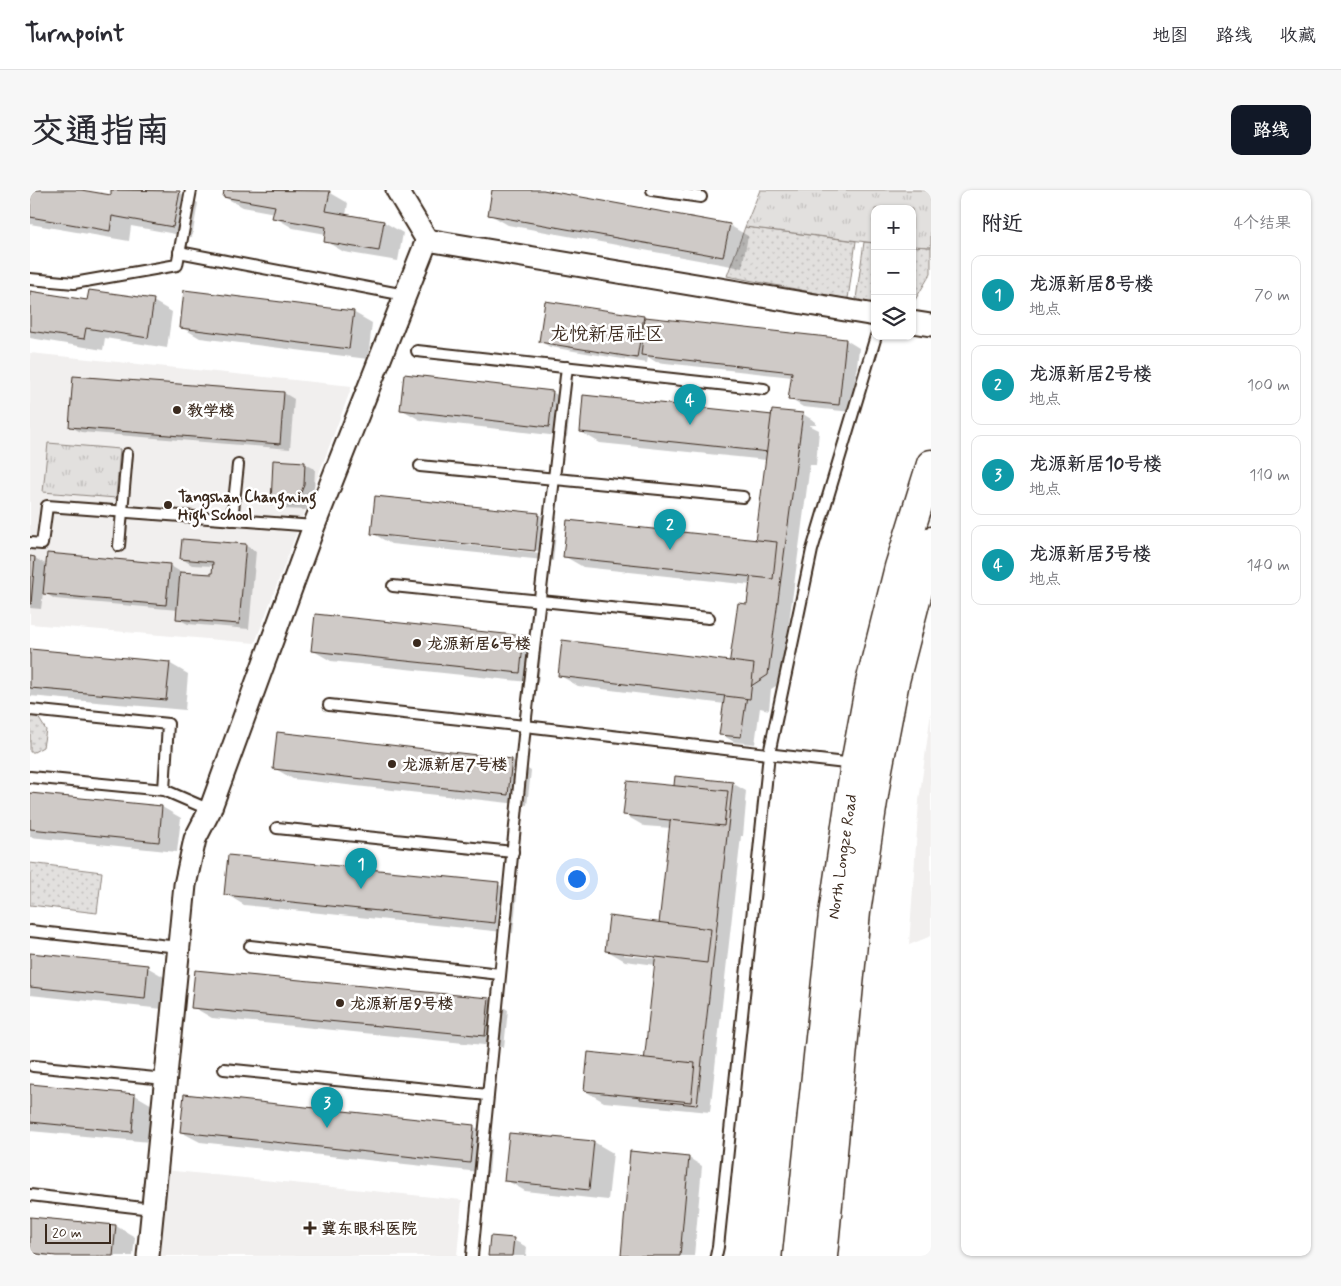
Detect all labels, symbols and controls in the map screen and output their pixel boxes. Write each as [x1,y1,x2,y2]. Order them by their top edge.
text: Turnpoint [25,19,125,50]
text: 地图 [1152,24,1188,48]
text: 路线 [1216,24,1252,48]
text: 收藏 [1280,24,1316,48]
button: 路线 [1231,105,1311,155]
text: 交通指南 [30,109,170,155]
map controls [871,205,916,340]
button: + [871,205,916,250]
text: 附近 [981,210,1023,238]
text: 4个结果 [1234,213,1291,234]
button: − [871,250,916,295]
text: 龙源新居8号楼 [1029,272,1154,297]
text: 1 [994,285,1002,306]
text: 70 m [1254,285,1290,306]
button: layers [871,295,916,340]
text: 地点 [1029,299,1061,320]
district label: 龙悦新居社区 [550,322,664,347]
text: 龙源新居2号楼 [1029,362,1152,387]
text: 2 [994,375,1002,396]
text: 100 m [1247,375,1290,396]
pin: 4 [674,384,706,425]
text: 地点 [1029,389,1061,410]
place label: 教学楼 [187,401,235,422]
marker: 教学楼 [171,404,183,416]
text: 龙源新居10号楼 [1029,452,1162,477]
text: 3 [994,465,1002,486]
text: 110 m [1249,465,1290,486]
text: 地点 [1029,479,1061,500]
place label: Tangshan Changning High School [178,487,316,528]
marker: Tangshan Changning High School [162,499,174,511]
pin: 2 [654,509,686,550]
text: 龙源新居3号楼 [1029,542,1152,567]
text: 4 [993,555,1003,576]
text: 140 m [1246,555,1290,576]
text: 地点 [1029,569,1061,590]
place label: 龙源新居6号楼 [427,634,531,655]
marker: 龙源新居6号楼 [411,637,423,649]
place label: 龙源新居7号楼 [402,755,508,776]
marker: 龙源新居7号楼 [386,758,398,770]
street label: North Longze Road [823,793,862,921]
pin: 1 [345,848,377,889]
your location [564,866,590,892]
place label: 龙源新居9号楼 [350,994,454,1015]
marker: 龙源新居9号楼 [334,997,346,1009]
pin: 3 [311,1087,343,1128]
place label: 冀东眼科医院 [321,1219,417,1240]
scale bar [45,1221,111,1244]
marker: 冀东眼科医院 [303,1221,317,1235]
text: 20 m [52,1224,82,1242]

